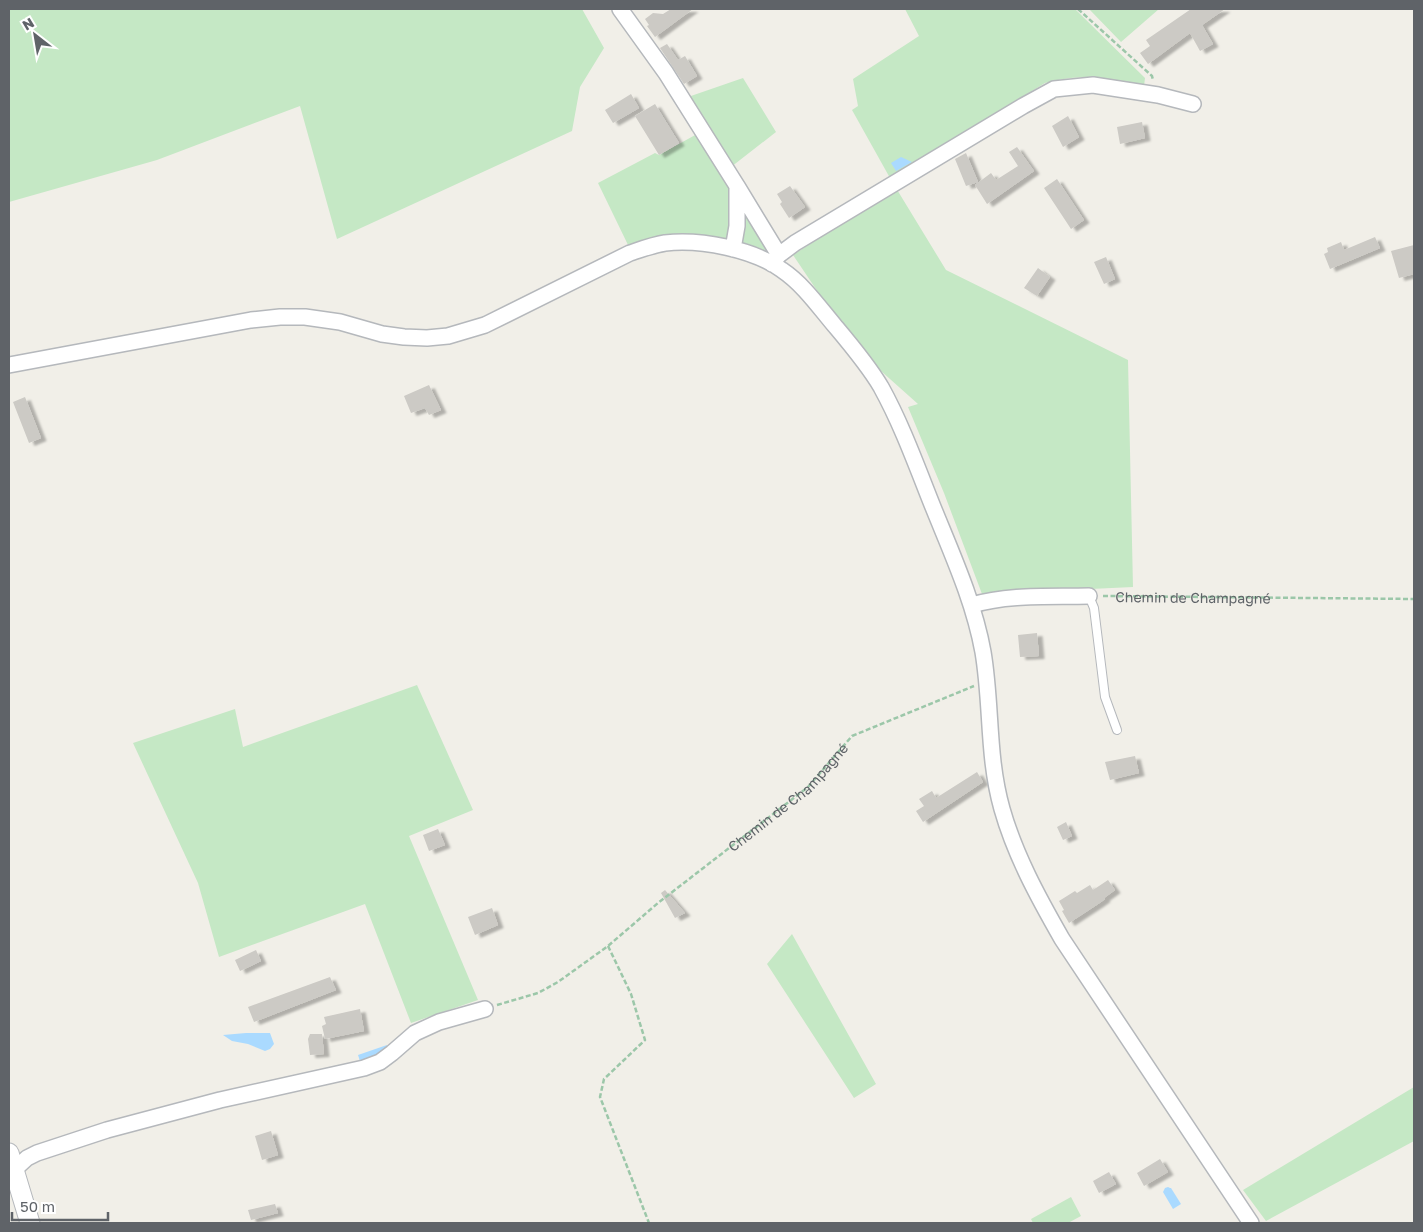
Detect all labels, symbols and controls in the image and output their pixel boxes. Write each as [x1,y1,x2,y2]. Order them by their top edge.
north arrow [10,10,60,60]
text: N [19,13,37,33]
street label: Chemin de Champagné [1115,588,1271,606]
street label: Chemin de Champagné [724,739,851,854]
scale bar [12,1190,109,1222]
text: 50 m [20,1197,55,1215]

